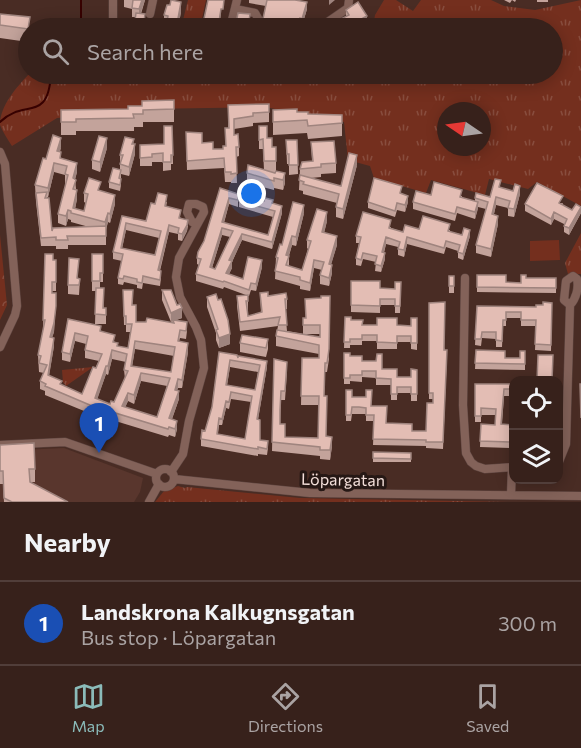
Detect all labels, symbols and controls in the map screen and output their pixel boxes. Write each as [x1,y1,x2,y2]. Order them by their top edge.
search box [18,18,563,84]
icon: search [39,35,72,68]
text: Search here [87,38,203,65]
north arrow [437,102,491,156]
your location [237,179,266,208]
map controls [509,376,563,484]
button: locate [509,376,563,430]
pin: 1 [80,404,118,453]
button: layers [509,430,563,484]
street label: Löpargatan [301,469,385,489]
text: Nearby [24,526,111,557]
text: Landskrona Kalkugnsgatan [81,598,355,625]
text: 1 [39,611,48,635]
text: 300 m [498,611,557,635]
text: Bus stop · Löpargatan [81,625,276,649]
tab: Map [72,680,105,735]
tab: Directions [248,680,323,735]
tab: Saved [466,680,509,735]

